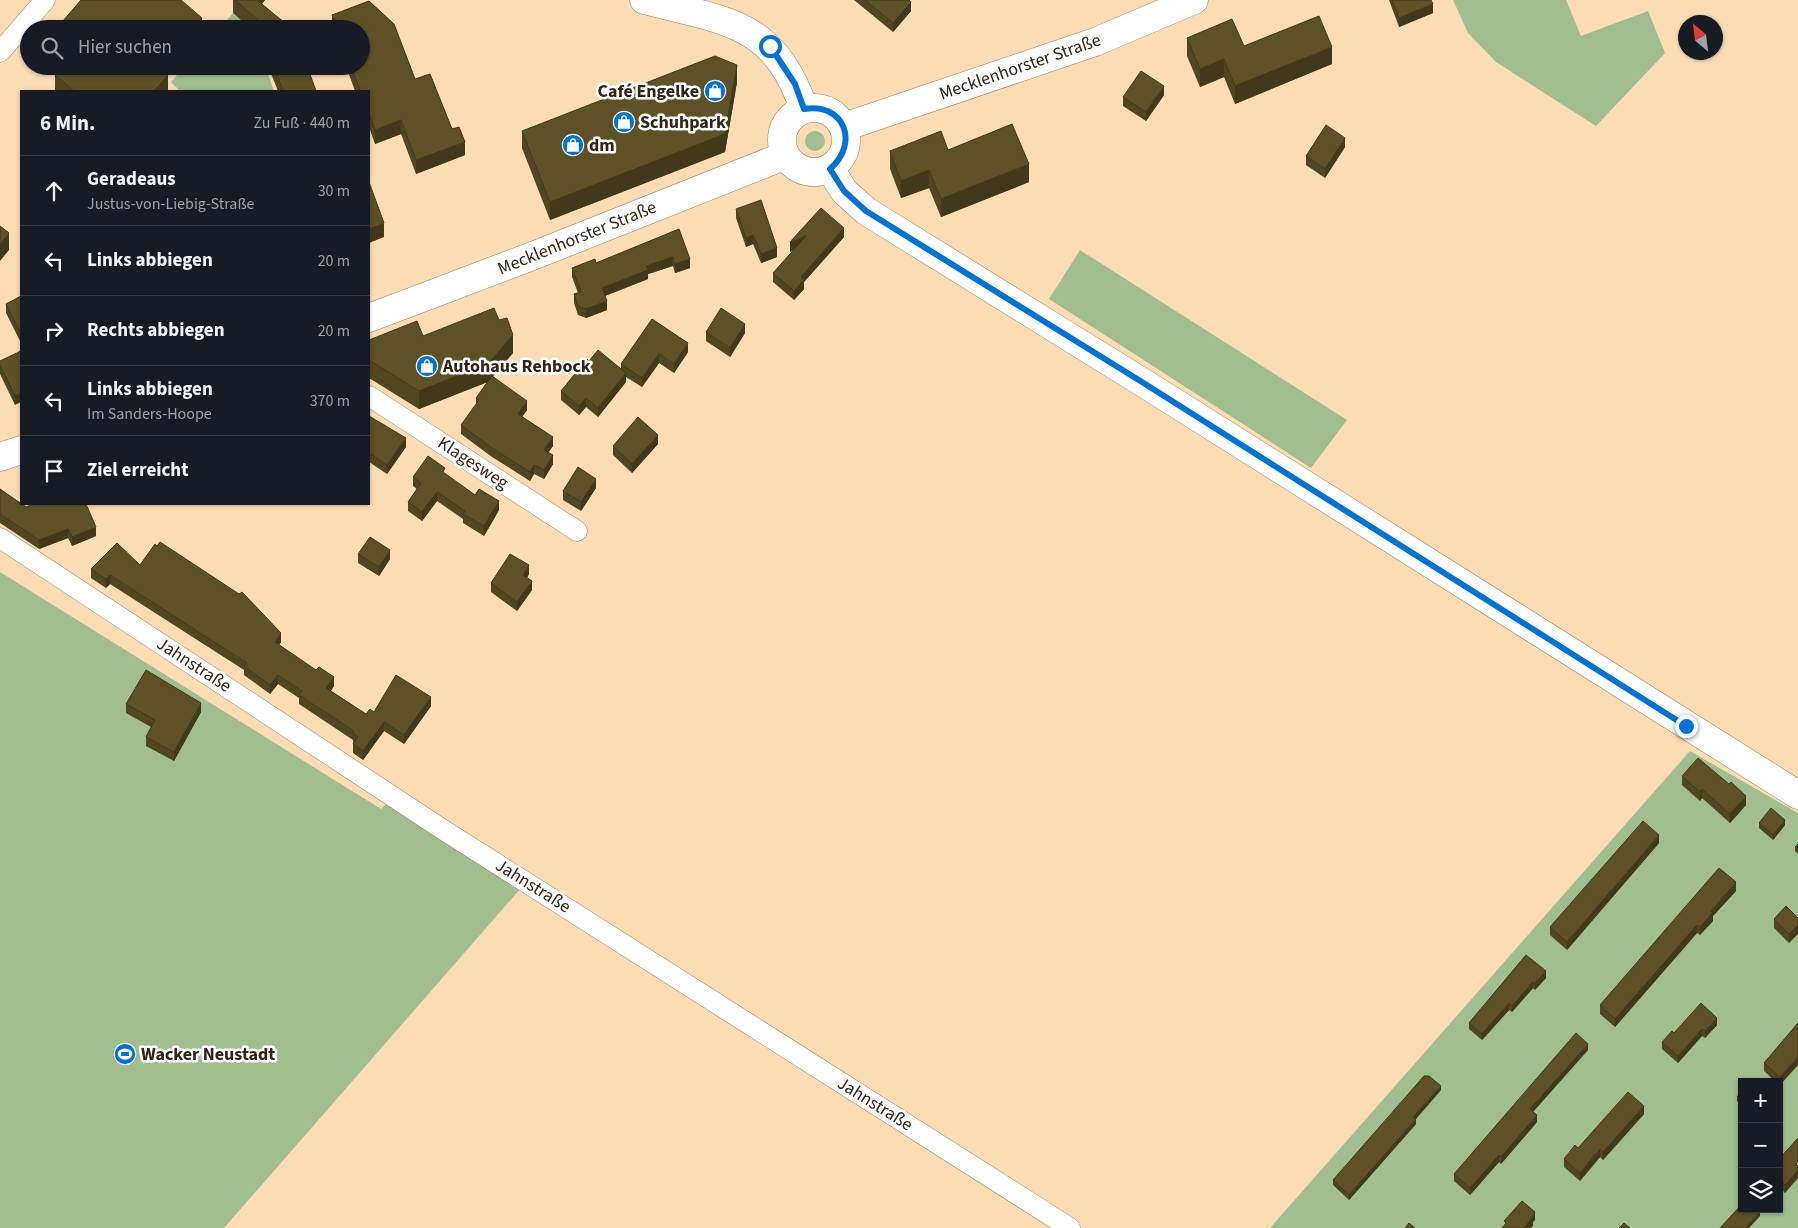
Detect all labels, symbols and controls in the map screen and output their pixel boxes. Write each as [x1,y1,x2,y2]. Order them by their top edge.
north arrow [1678,15,1723,60]
search box [20,20,370,75]
street label: Mecklenhorster Straße [936,28,1104,106]
icon: search [38,34,66,62]
text: Hier suchen [78,34,172,61]
route start [759,35,782,58]
place label: Café Engelke [598,79,699,104]
shop icon: Café Engelke [703,79,727,103]
text: 6 Min. [40,108,95,138]
shop icon: Schuhpark [612,110,636,134]
place label: Schuhpark [640,110,726,135]
text: Zu Fuß · 440 m [254,112,350,134]
shop icon: dm [561,133,585,157]
place label: dm [589,133,615,158]
text: Geradeaus [87,166,176,193]
icon: ahead [40,177,68,205]
text: 30 m [318,180,350,202]
text: Justus-von-Liebig-Straße [87,193,255,215]
street label: Mecklenhorster Straße [494,195,660,281]
icon: left [40,247,68,275]
text: Links abbiegen [87,247,213,274]
text: 20 m [318,250,350,272]
icon: right [40,317,68,345]
text: Rechts abbiegen [87,317,225,344]
text: 20 m [318,320,350,342]
shop icon: Autohaus Rehbock [415,354,439,378]
place label: Autohaus Rehbock [442,354,591,379]
text: Links abbiegen [87,376,213,403]
icon: left [40,387,68,415]
text: 370 m [310,390,350,412]
text: Im Sanders-Hoope [87,403,212,425]
street label: Klagesweg [433,431,513,495]
icon: arrive [40,457,68,485]
text: Ziel erreicht [87,457,188,484]
street label: Jahnstraße [152,631,236,699]
route end [1675,715,1698,738]
street label: Jahnstraße [490,853,576,919]
sports icon: Wacker Neustadt [113,1042,137,1066]
place label: Wacker Neustadt [141,1042,275,1067]
street label: Jahnstraße [832,1071,918,1137]
map controls [1738,1078,1783,1213]
button: + [1738,1078,1783,1123]
button: − [1738,1123,1783,1168]
button: layers [1738,1168,1783,1213]

